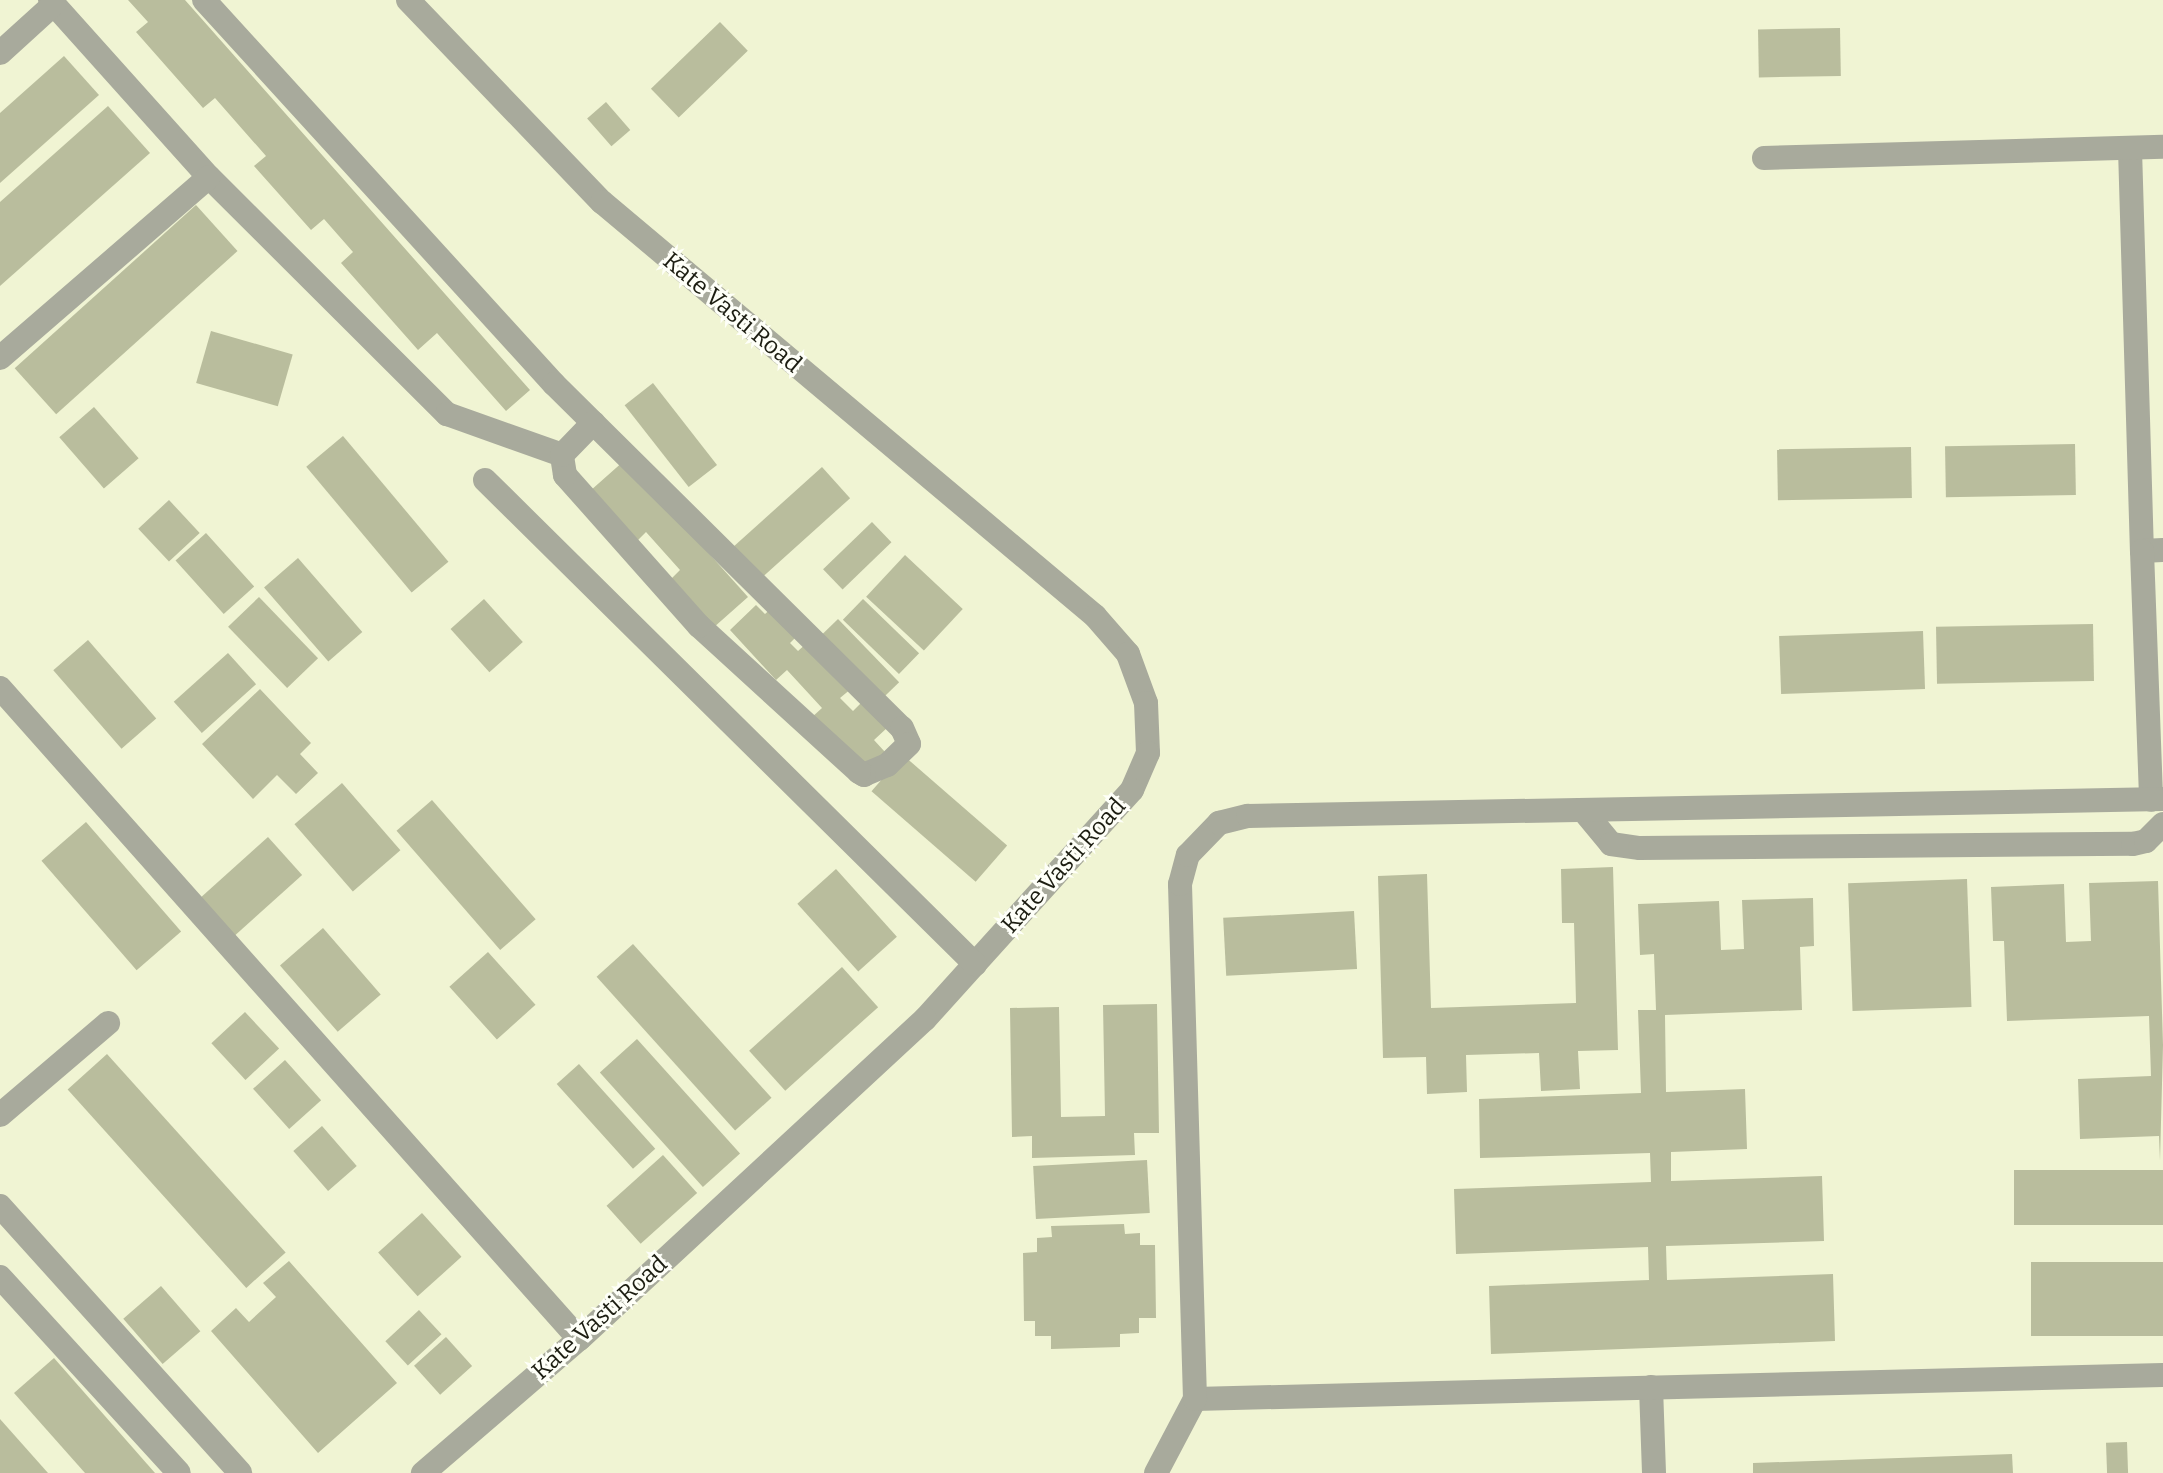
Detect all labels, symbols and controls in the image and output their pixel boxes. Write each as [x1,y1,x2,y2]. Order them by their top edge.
street label: Kate Vasti Road [657,247,807,379]
street label: Kate Vasti Road [996,793,1132,939]
street label: Kate Vasti Road [527,1250,673,1386]

